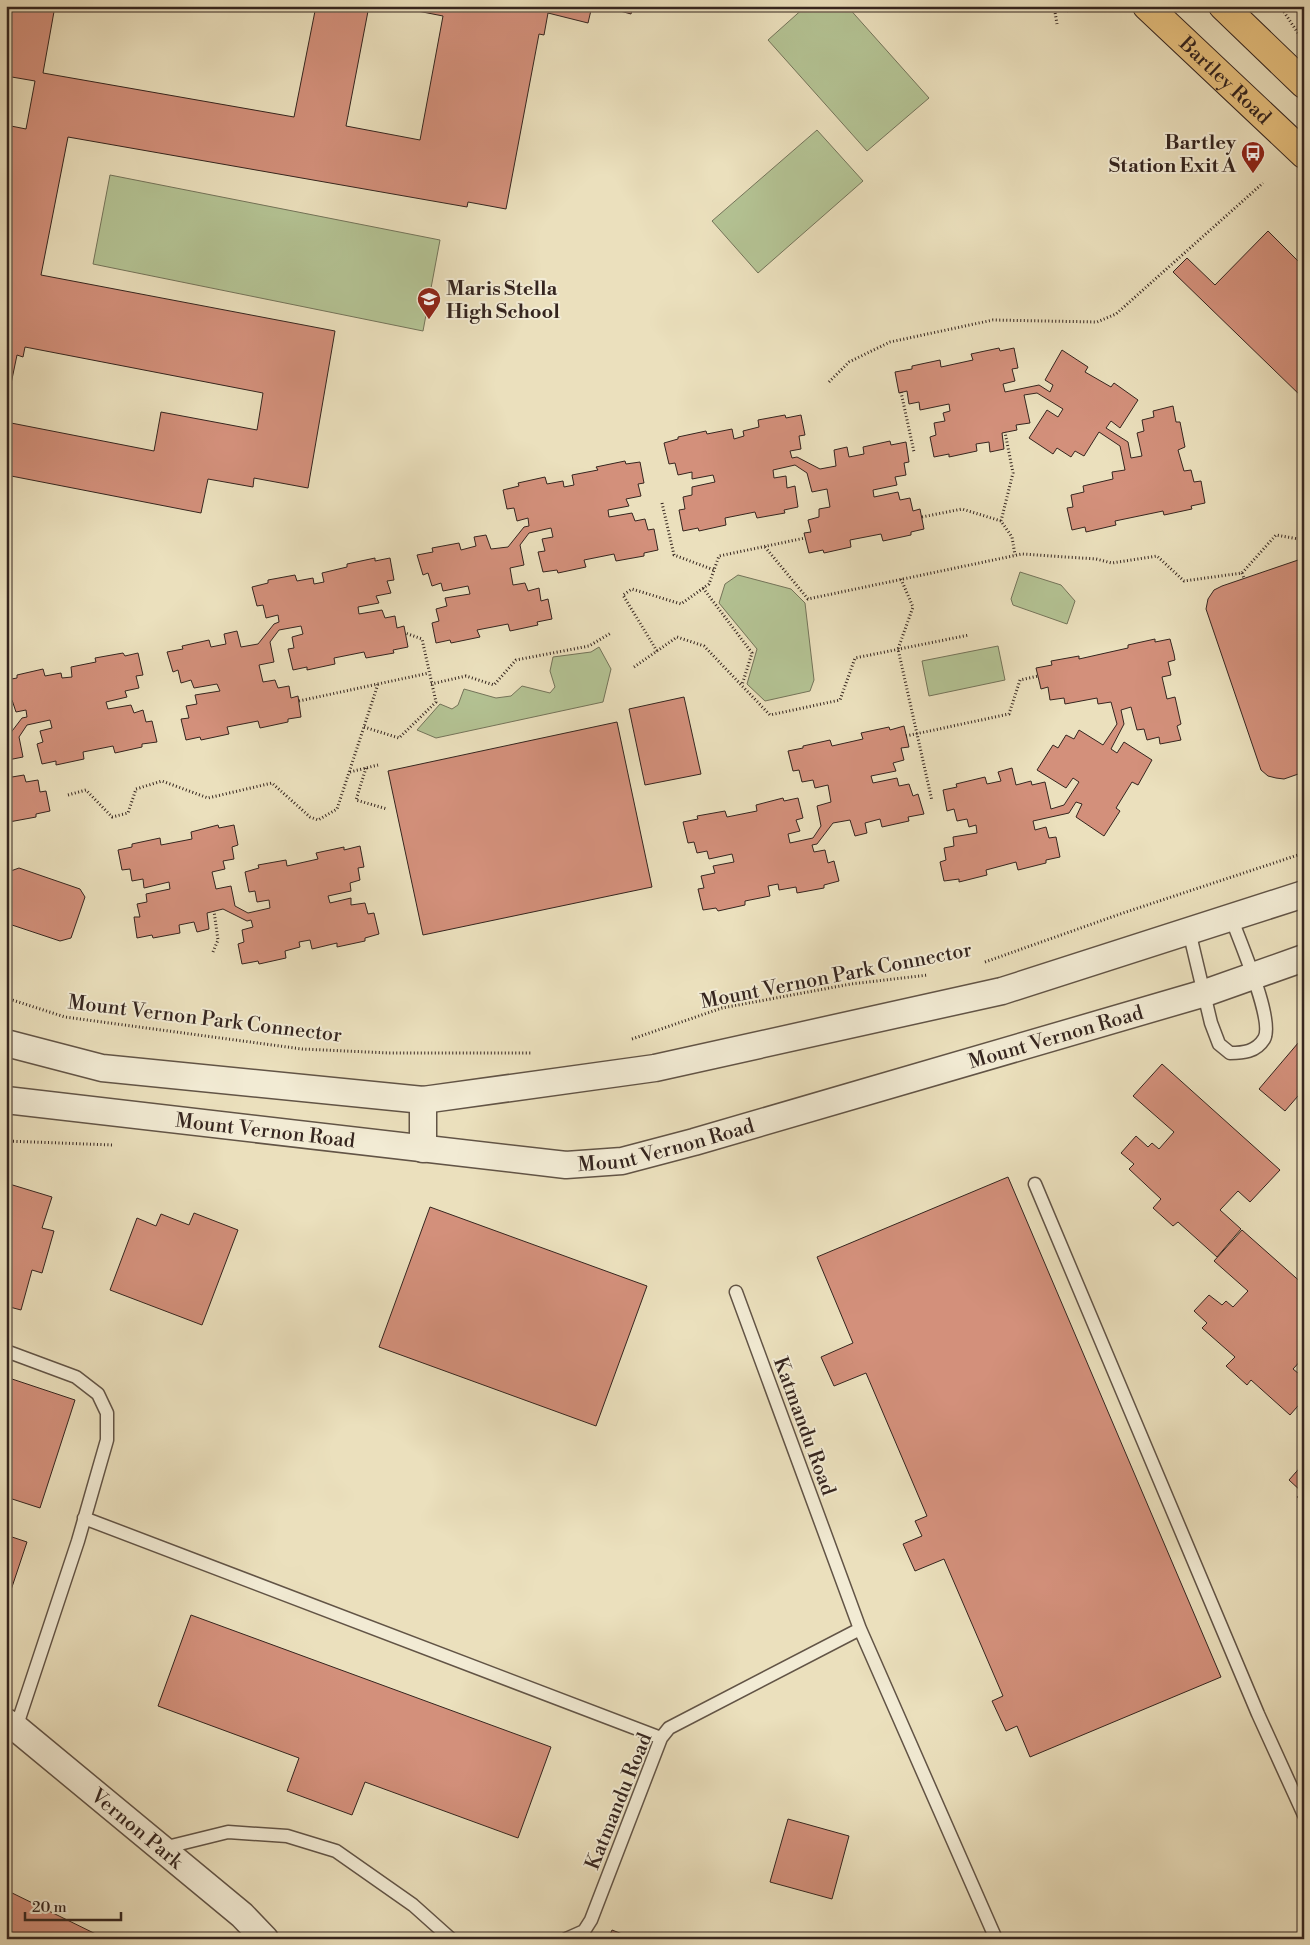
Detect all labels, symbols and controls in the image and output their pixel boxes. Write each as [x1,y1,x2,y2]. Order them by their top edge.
street label: Bartley Road [1173,31,1276,131]
place label: Bartley Station Exit A [1109,131,1237,179]
bus stop icon: Bartley Station Exit A [1240,140,1266,174]
place label: Maris Stella High School [446,277,560,325]
school or university icon: Maris Stella High School [416,286,442,320]
street label: Mount Vernon Park Connector [699,938,974,1015]
street label: Mount Vernon Park Connector [66,990,344,1049]
street label: Mount Vernon Road [966,1001,1147,1075]
street label: Mount Vernon Road [174,1109,357,1154]
street label: Mount Vernon Road [577,1114,758,1178]
street label: Katmandu Road [767,1354,840,1500]
street label: Katmandu Road [581,1729,658,1874]
street label: Vernon Park [84,1783,189,1876]
scale bar [25,1890,121,1922]
text: 20 m [32,1898,67,1917]

